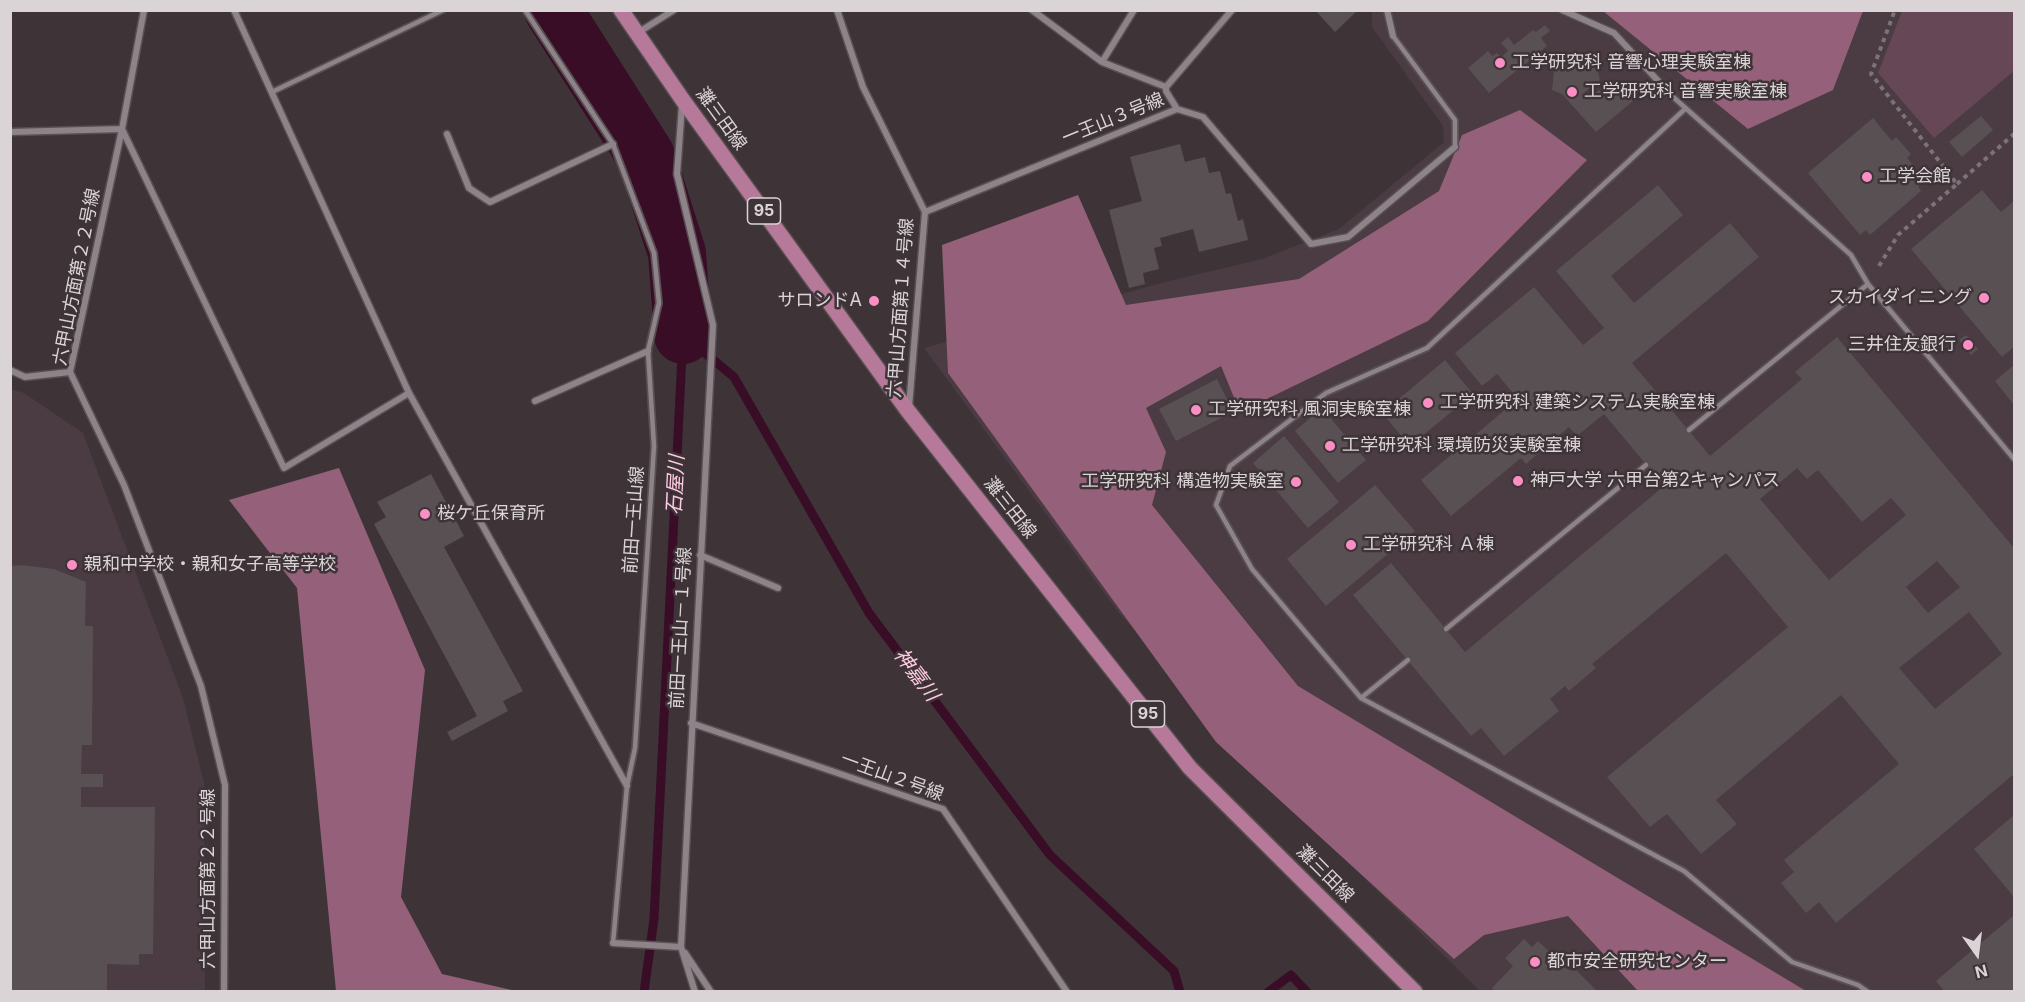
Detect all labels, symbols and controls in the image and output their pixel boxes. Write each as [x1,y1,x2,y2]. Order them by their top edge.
place label: 工学研究科 音響心理実験室棟 [1512,52,1751,74]
marker: 工学研究科 音響心理実験室棟 [1493,56,1507,70]
place label: 工学研究科 音響実験室棟 [1584,81,1787,103]
street label: 灘三田線 [691,84,751,154]
marker: 工学研究科 音響実験室棟 [1565,85,1579,99]
street label: 一王山３号線 [1059,89,1167,149]
place label: 工学会館 [1879,166,1951,188]
marker: 工学会館 [1860,170,1874,184]
street label: 六甲山方面第２２号線 [49,187,105,367]
road number: 95 [748,198,780,224]
street label: 六甲山方面第１４号線 [884,217,918,399]
place label: スカイダイニング [1828,287,1972,309]
place label: サロンドA [778,290,862,312]
marker: スカイダイニング [1977,291,1991,305]
marker: サロンドA [867,294,881,308]
place label: 三井住友銀行 [1848,334,1956,356]
marker: 三井住友銀行 [1961,338,1975,352]
place label: 工学研究科 建築システム実験室棟 [1440,392,1715,414]
marker: 工学研究科 建築システム実験室棟 [1421,396,1435,410]
place label: 工学研究科 風洞実験室棟 [1208,399,1411,421]
marker: 工学研究科 風洞実験室棟 [1189,403,1203,417]
place label: 工学研究科 環境防災実験室棟 [1342,435,1581,457]
marker: 工学研究科 環境防災実験室棟 [1323,439,1337,453]
water label: 石屋川 [662,454,690,516]
street label: 前田一王山線 [619,465,649,575]
place label: 神戸大学 六甲台第2キャンパス [1530,470,1780,492]
place label: 工学研究科 構造物実験室 [1081,471,1284,493]
street label: 灘三田線 [979,473,1041,543]
marker: 神戸大学 六甲台第2キャンパス [1511,474,1525,488]
marker: 工学研究科 構造物実験室 [1289,475,1303,489]
place label: 桜ケ丘保育所 [437,503,545,525]
marker: 桜ケ丘保育所 [418,507,432,521]
place label: 工学研究科 Ａ棟 [1363,534,1494,556]
marker: 工学研究科 Ａ棟 [1344,538,1358,552]
street label: 前田一王山－１号線 [666,547,696,709]
place label: 親和中学校・親和女子高等学校 [84,554,336,576]
marker: 親和中学校・親和女子高等学校 [65,558,79,572]
water label: 神嘉川 [888,644,944,706]
road number: 95 [1132,701,1164,727]
street label: 一王山２号線 [838,748,946,806]
street label: 六甲山方面第２２号線 [198,789,220,969]
street label: 灘三田線 [1292,841,1358,907]
north arrow [1947,924,2007,984]
place label: 都市安全研究センター [1547,951,1727,973]
marker: 都市安全研究センター [1528,955,1542,969]
text: N [1973,960,1990,983]

